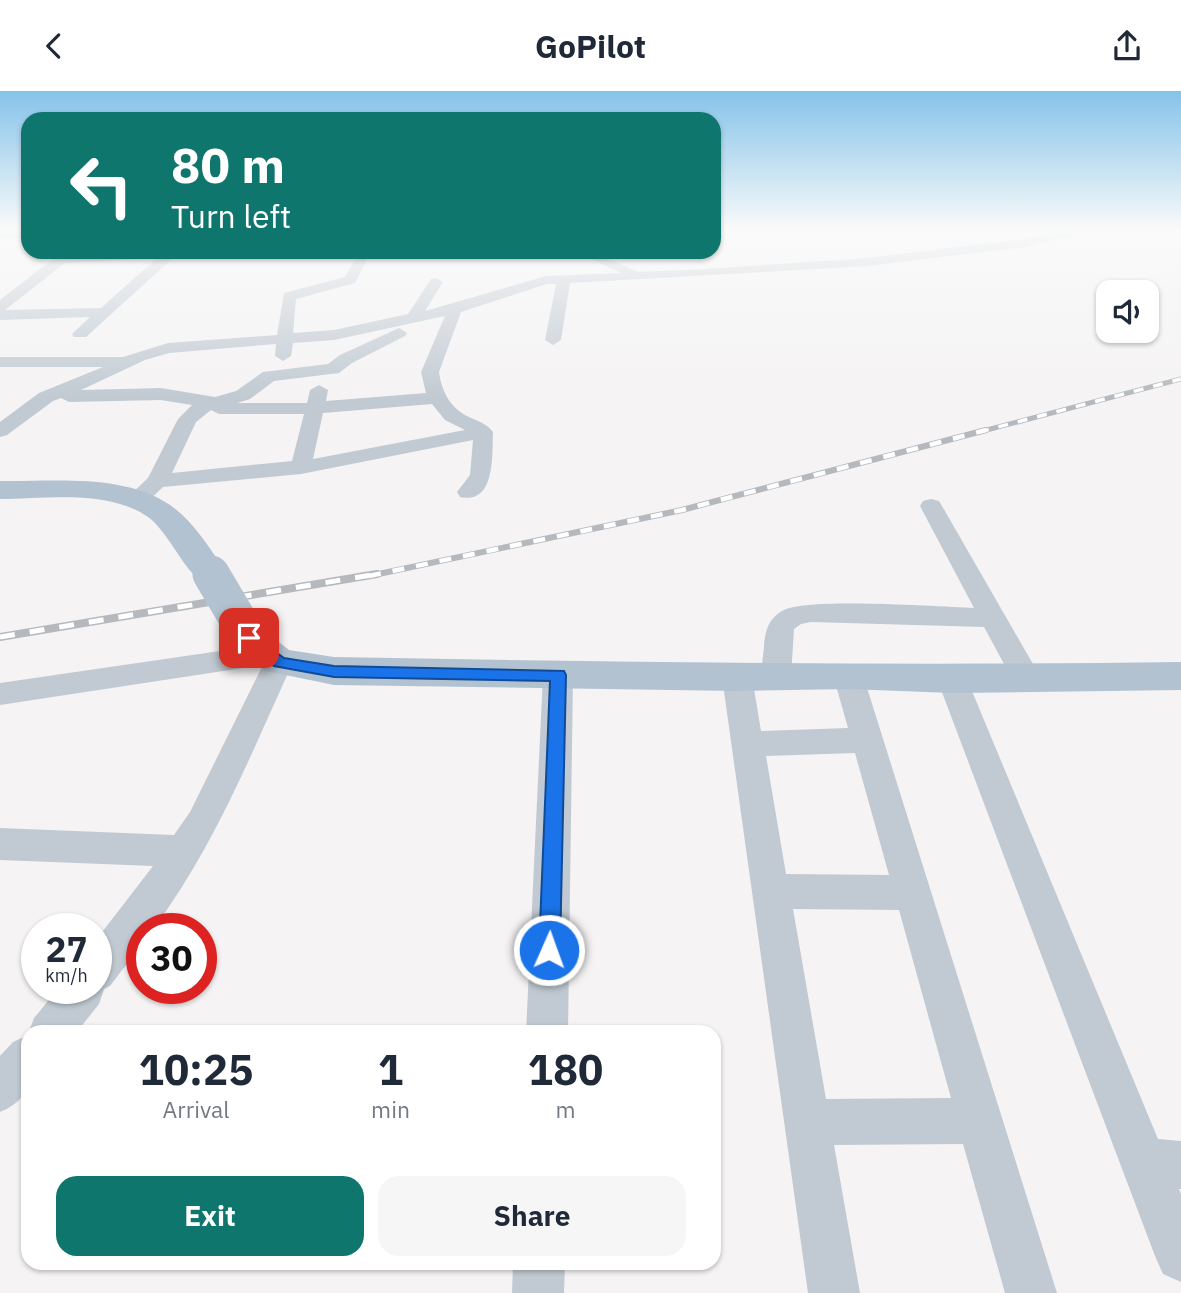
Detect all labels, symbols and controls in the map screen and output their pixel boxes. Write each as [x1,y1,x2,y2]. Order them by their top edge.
text: GoPilot [535,25,646,67]
icon: back [35,27,73,65]
icon: share [1108,27,1146,65]
text: 80 m [171,133,285,196]
icon: left [56,140,147,231]
text: Turn left [171,195,291,237]
map controls [1096,280,1159,343]
button: sound [1096,280,1159,343]
pin [219,608,279,668]
icon: arrive [230,619,268,657]
speed limit sign: 30 [126,913,217,1004]
position arrow [512,913,586,987]
text: 27 [45,926,88,972]
text: km/h [45,964,88,987]
text: 10:25 [139,1042,253,1097]
text: 1 [378,1042,403,1097]
text: 180 [528,1042,603,1097]
text: Arrival [163,1094,230,1124]
text: min [371,1094,410,1124]
text: m [555,1094,576,1124]
button: Exit [56,1176,364,1256]
button: Share [378,1176,686,1256]

